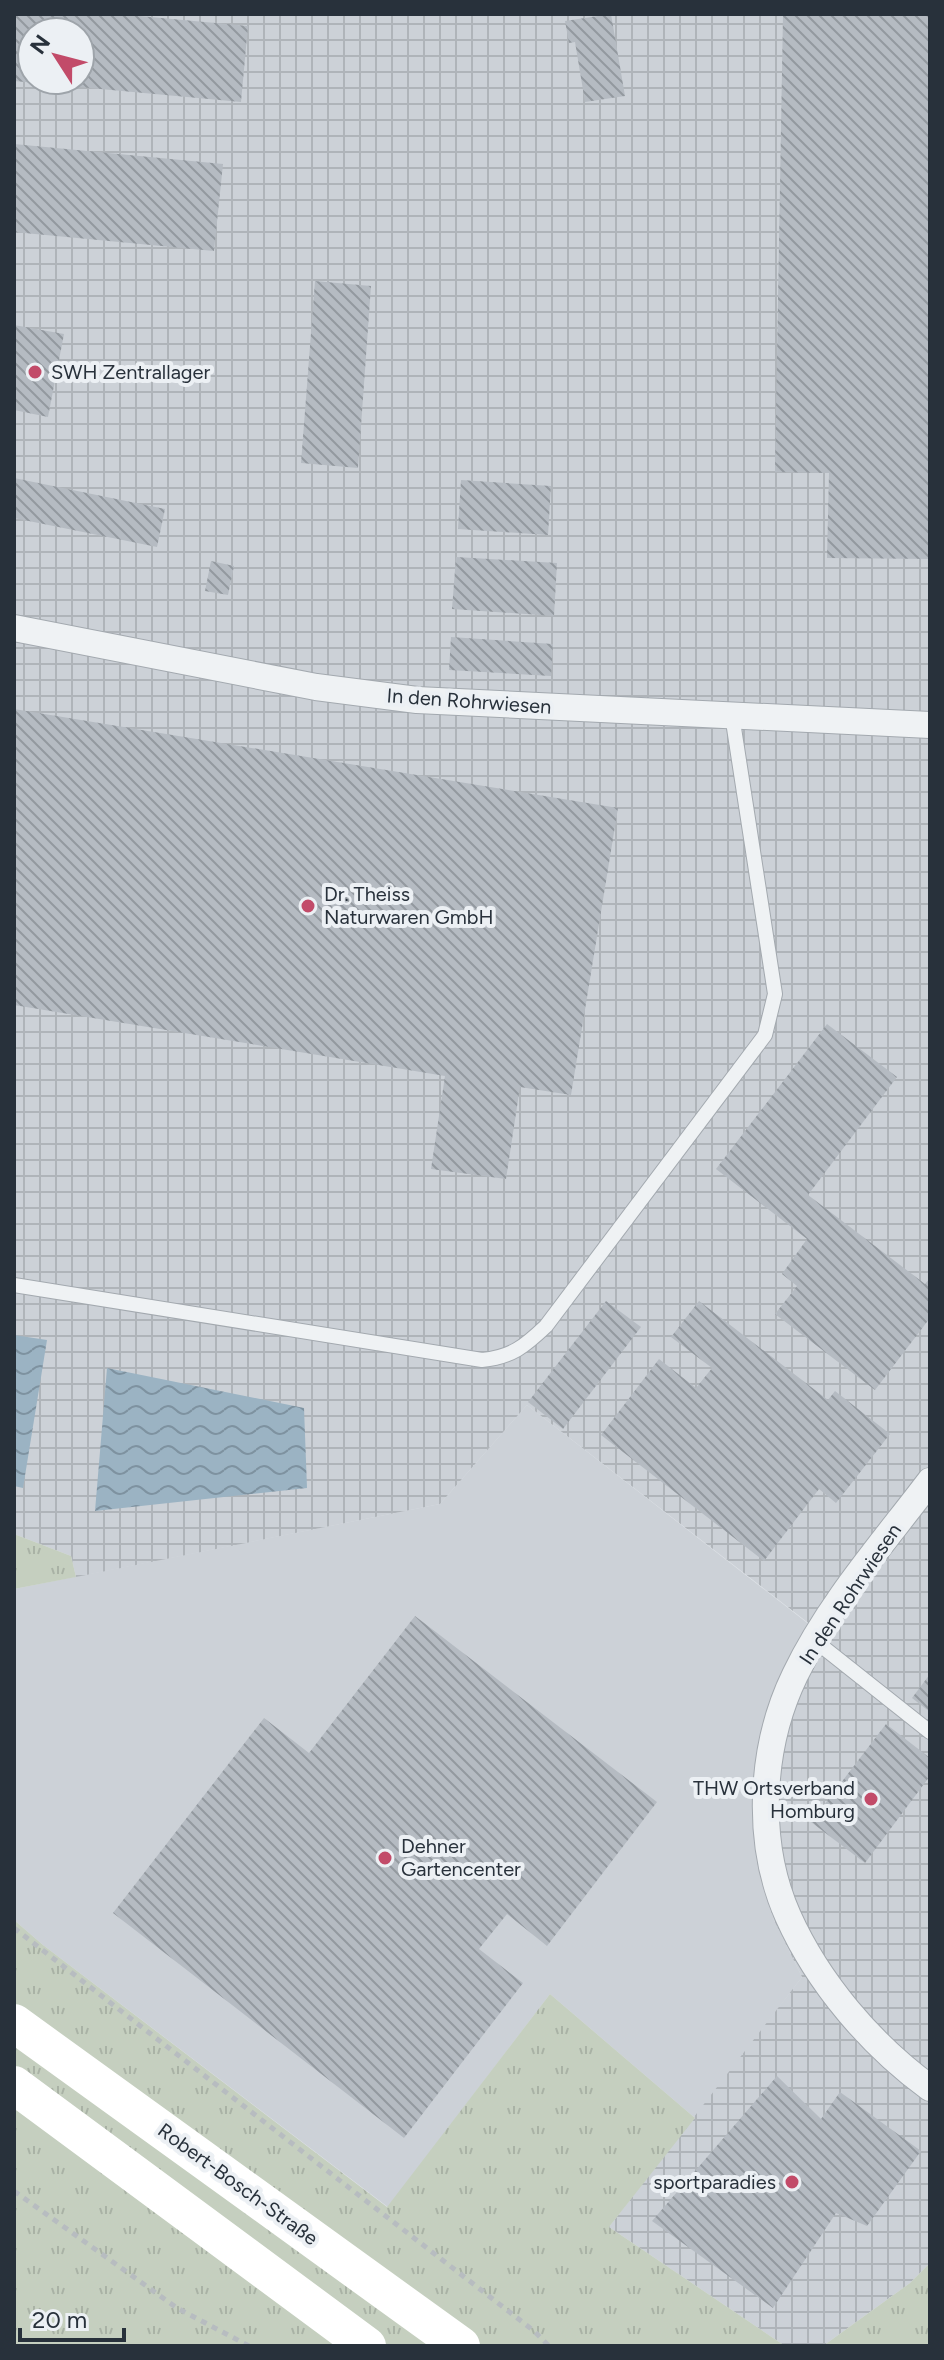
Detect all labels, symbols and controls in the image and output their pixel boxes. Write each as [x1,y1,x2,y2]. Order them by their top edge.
north arrow [16,16,96,96]
text: N [24,30,56,59]
place label: SWH Zentrallager [51,360,211,384]
marker: SWH Zentrallager [26,363,44,381]
street label: In den Rohrwiesen [386,683,552,719]
place label: Dr. Theiss Naturwaren GmbH [324,882,494,929]
marker: Dr. Theiss Naturwaren GmbH [299,897,317,915]
street label: In den Rohrwiesen [794,1519,906,1669]
place label: THW Ortsverband Homburg [693,1776,855,1823]
marker: THW Ortsverband Homburg [862,1790,880,1808]
place label: Dehner Gartencenter [401,1834,521,1881]
marker: Dehner Gartencenter [376,1849,394,1867]
street label: Robert-Bosch-Straße [153,2118,323,2250]
place label: sportparadies [653,2170,776,2194]
marker: sportparadies [783,2173,801,2191]
scale bar [20,2292,124,2342]
text: 20 m [32,2305,87,2334]

